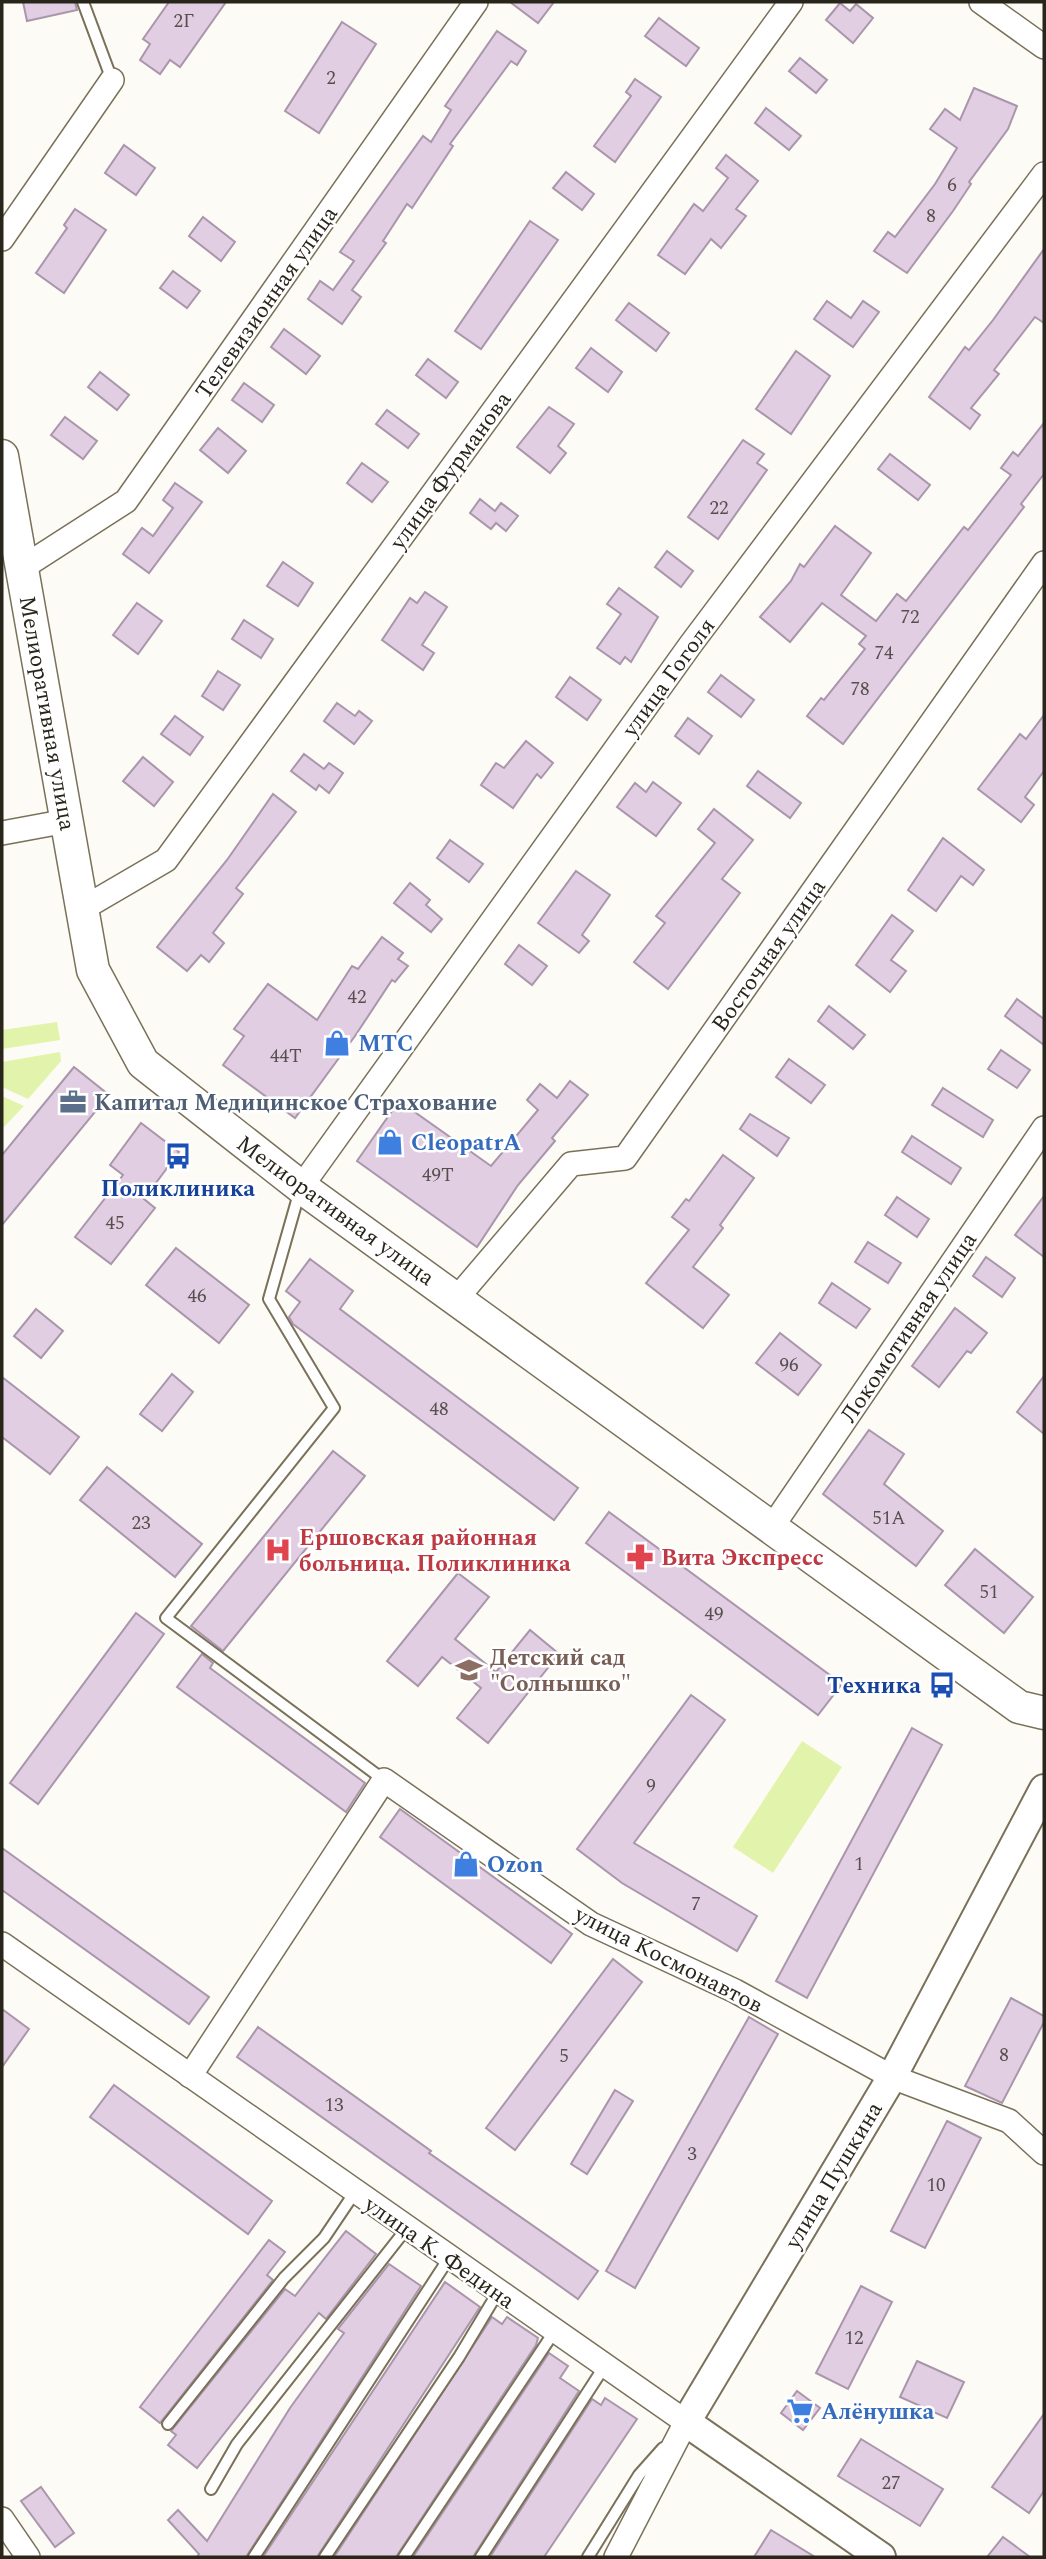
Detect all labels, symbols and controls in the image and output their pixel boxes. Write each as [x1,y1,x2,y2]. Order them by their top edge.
house number: 2Г [174,7,194,36]
house number: 2 [326,64,336,93]
house number: 6 [947,171,957,200]
street label: Телевизионная улица [187,199,347,407]
house number: 8 [926,202,936,231]
street label: улица Фурманова [381,384,521,558]
house number: 22 [709,494,729,523]
street label: Мелиоративная улица [9,593,84,833]
house number: 72 [900,603,920,632]
street label: улица Гоголя [613,611,725,746]
house number: 74 [874,639,894,668]
house number: 78 [850,675,870,704]
street label: Восточная улица [703,872,835,1040]
house number: 42 [347,983,367,1012]
place label: МТС [358,1027,413,1062]
shop icon: МТС [322,1028,352,1058]
house number: 44Т [270,1042,302,1071]
place label: Капитал Медицинское Страхование [94,1086,497,1121]
office icon: Капитал Медицинское Страхование [58,1087,88,1117]
place label: CleopatrA [411,1126,521,1161]
street label: Мелиоративная улица [229,1127,442,1295]
shop icon: CleopatrA [375,1127,405,1157]
bus stop icon: Поликлиника [163,1141,193,1171]
house number: 49Т [422,1161,454,1190]
place label: Поликлиника [101,1172,255,1207]
house number: 45 [105,1209,125,1238]
street label: Локомотивная улица [832,1225,986,1430]
house number: 46 [187,1282,207,1311]
house number: 96 [779,1351,799,1380]
house number: 48 [429,1395,449,1424]
house number: 51А [872,1504,906,1533]
house number: 23 [131,1509,151,1538]
place label: Ершовская районная больница. Поликлиника [299,1521,571,1582]
hospital icon: Ершовская районная больница. Поликлиника [263,1535,293,1565]
place label: Вита Экспресс [661,1541,824,1576]
pharmacy icon: Вита Экспресс [625,1542,655,1572]
house number: 51 [979,1578,999,1607]
house number: 49 [704,1600,724,1629]
place label: Детский сад "Солнышко" [490,1641,631,1702]
school or university icon: Детский сад "Солнышко" [454,1655,484,1685]
place label: Техника [827,1669,921,1704]
bus stop icon: Техника [927,1670,957,1700]
house number: 9 [646,1772,656,1801]
place label: Ozon [487,1848,543,1883]
shop icon: Ozon [451,1849,481,1879]
house number: 1 [854,1850,864,1879]
house number: 7 [691,1890,701,1919]
street label: улица Космонавтов [567,1897,769,2023]
house number: 8 [999,2041,1009,2070]
house number: 5 [559,2042,569,2071]
house number: 13 [324,2091,344,2120]
street label: улица Пушкина [776,2095,892,2257]
house number: 3 [687,2140,697,2169]
house number: 10 [926,2171,946,2200]
street label: улица К. Федина [356,2187,522,2318]
house number: 12 [844,2324,864,2353]
place label: Алёнушка [821,2395,935,2430]
supermarket icon: Алёнушка [785,2396,815,2426]
house number: 27 [881,2469,901,2498]

